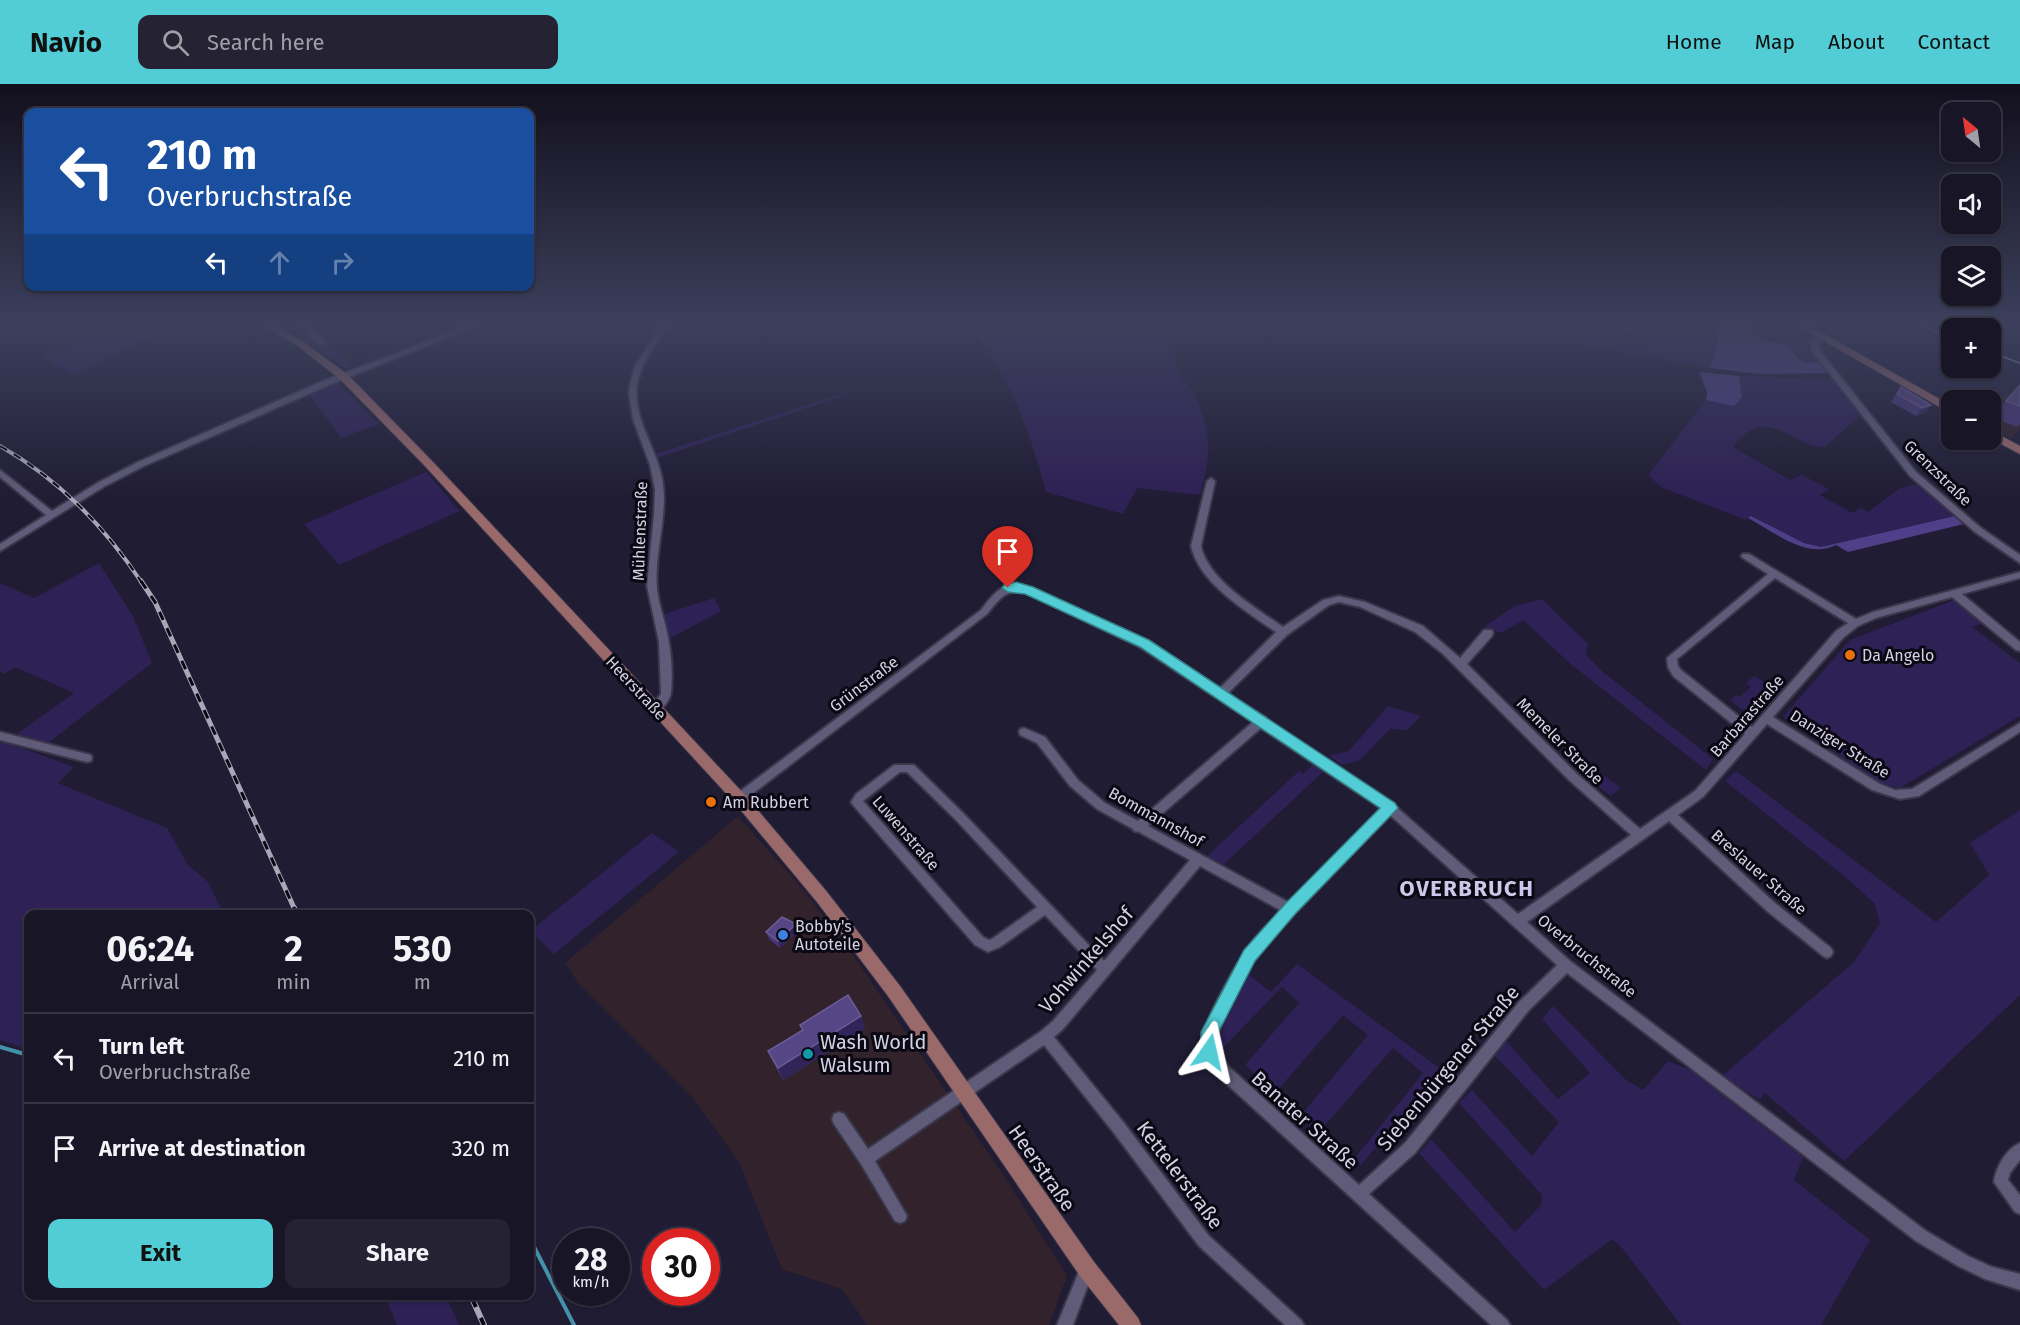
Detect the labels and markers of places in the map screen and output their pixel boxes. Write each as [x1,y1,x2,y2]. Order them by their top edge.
pin [982,526,1033,588]
place label: Da Angelo [1862,646,1934,665]
marker: Da Angelo [1843,648,1857,662]
place label: Am Rubbert [723,793,809,812]
marker: Am Rubbert [704,795,718,809]
place label: Bobby's Autoteile [795,917,860,954]
marker: Bobby's Autoteile [776,928,790,942]
place label: Wash World Walsum [820,1030,926,1077]
marker: Wash World Walsum [801,1047,815,1061]

